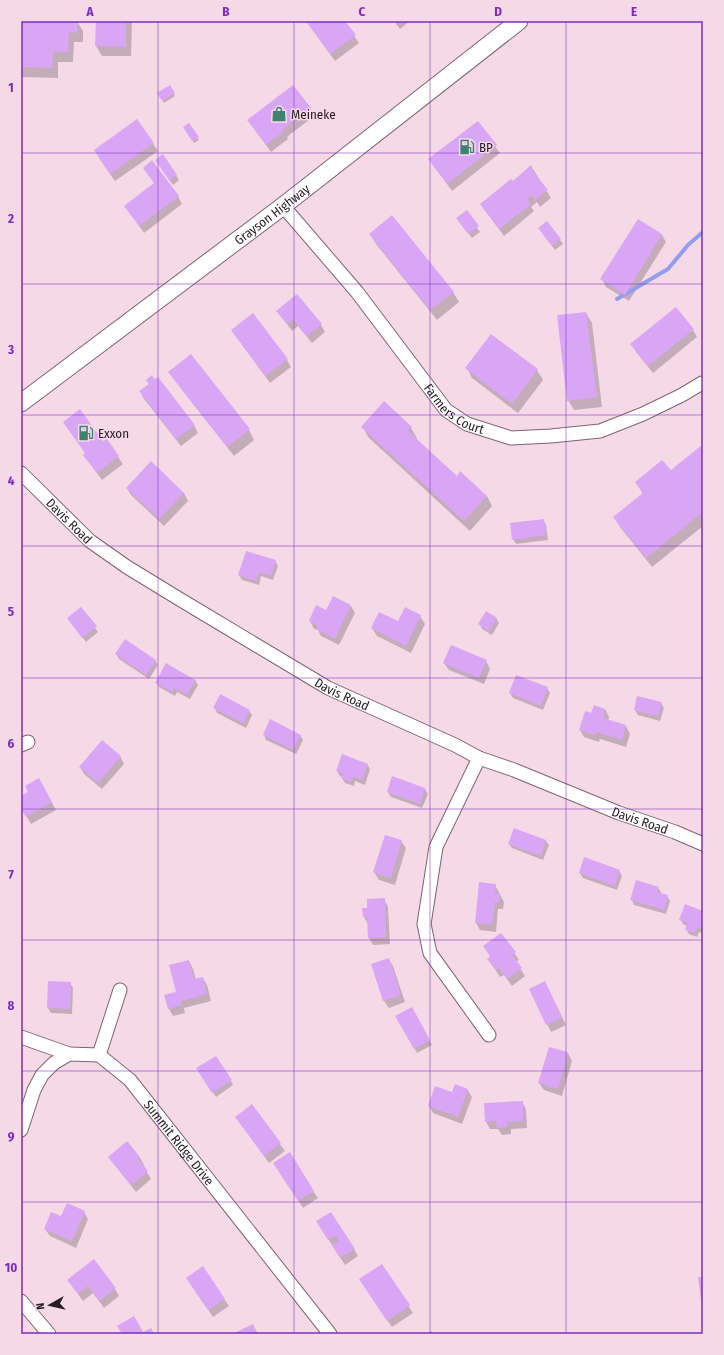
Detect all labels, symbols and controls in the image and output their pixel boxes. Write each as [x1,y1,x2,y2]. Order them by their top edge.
text: A [85,4,94,19]
text: B [222,4,230,19]
text: C [359,4,366,19]
text: D [494,4,502,19]
text: E [631,4,637,19]
text: 1 [8,80,14,95]
shop icon: Meineke [270,105,288,123]
place label: Meineke [291,107,336,122]
fuel station icon: BP [458,138,476,156]
place label: BP [479,140,493,155]
street label: Grayson Highway [231,181,312,247]
text: 2 [7,211,14,226]
text: 3 [7,342,14,357]
street label: Farmers Court [421,380,487,437]
fuel station icon: Exxon [77,424,95,442]
place label: Exxon [98,426,129,441]
text: 4 [8,473,15,488]
street label: Davis Road [43,495,95,547]
text: 5 [8,604,14,619]
street label: Davis Road [312,674,372,713]
text: 6 [8,736,15,751]
street label: Davis Road [610,803,670,837]
text: 7 [8,867,14,882]
text: 8 [8,998,15,1013]
street label: Summit Ridge Drive [141,1097,217,1188]
text: 9 [8,1129,15,1144]
text: 10 [5,1260,17,1275]
north arrow [30,1285,70,1325]
text: N [34,1302,47,1310]

